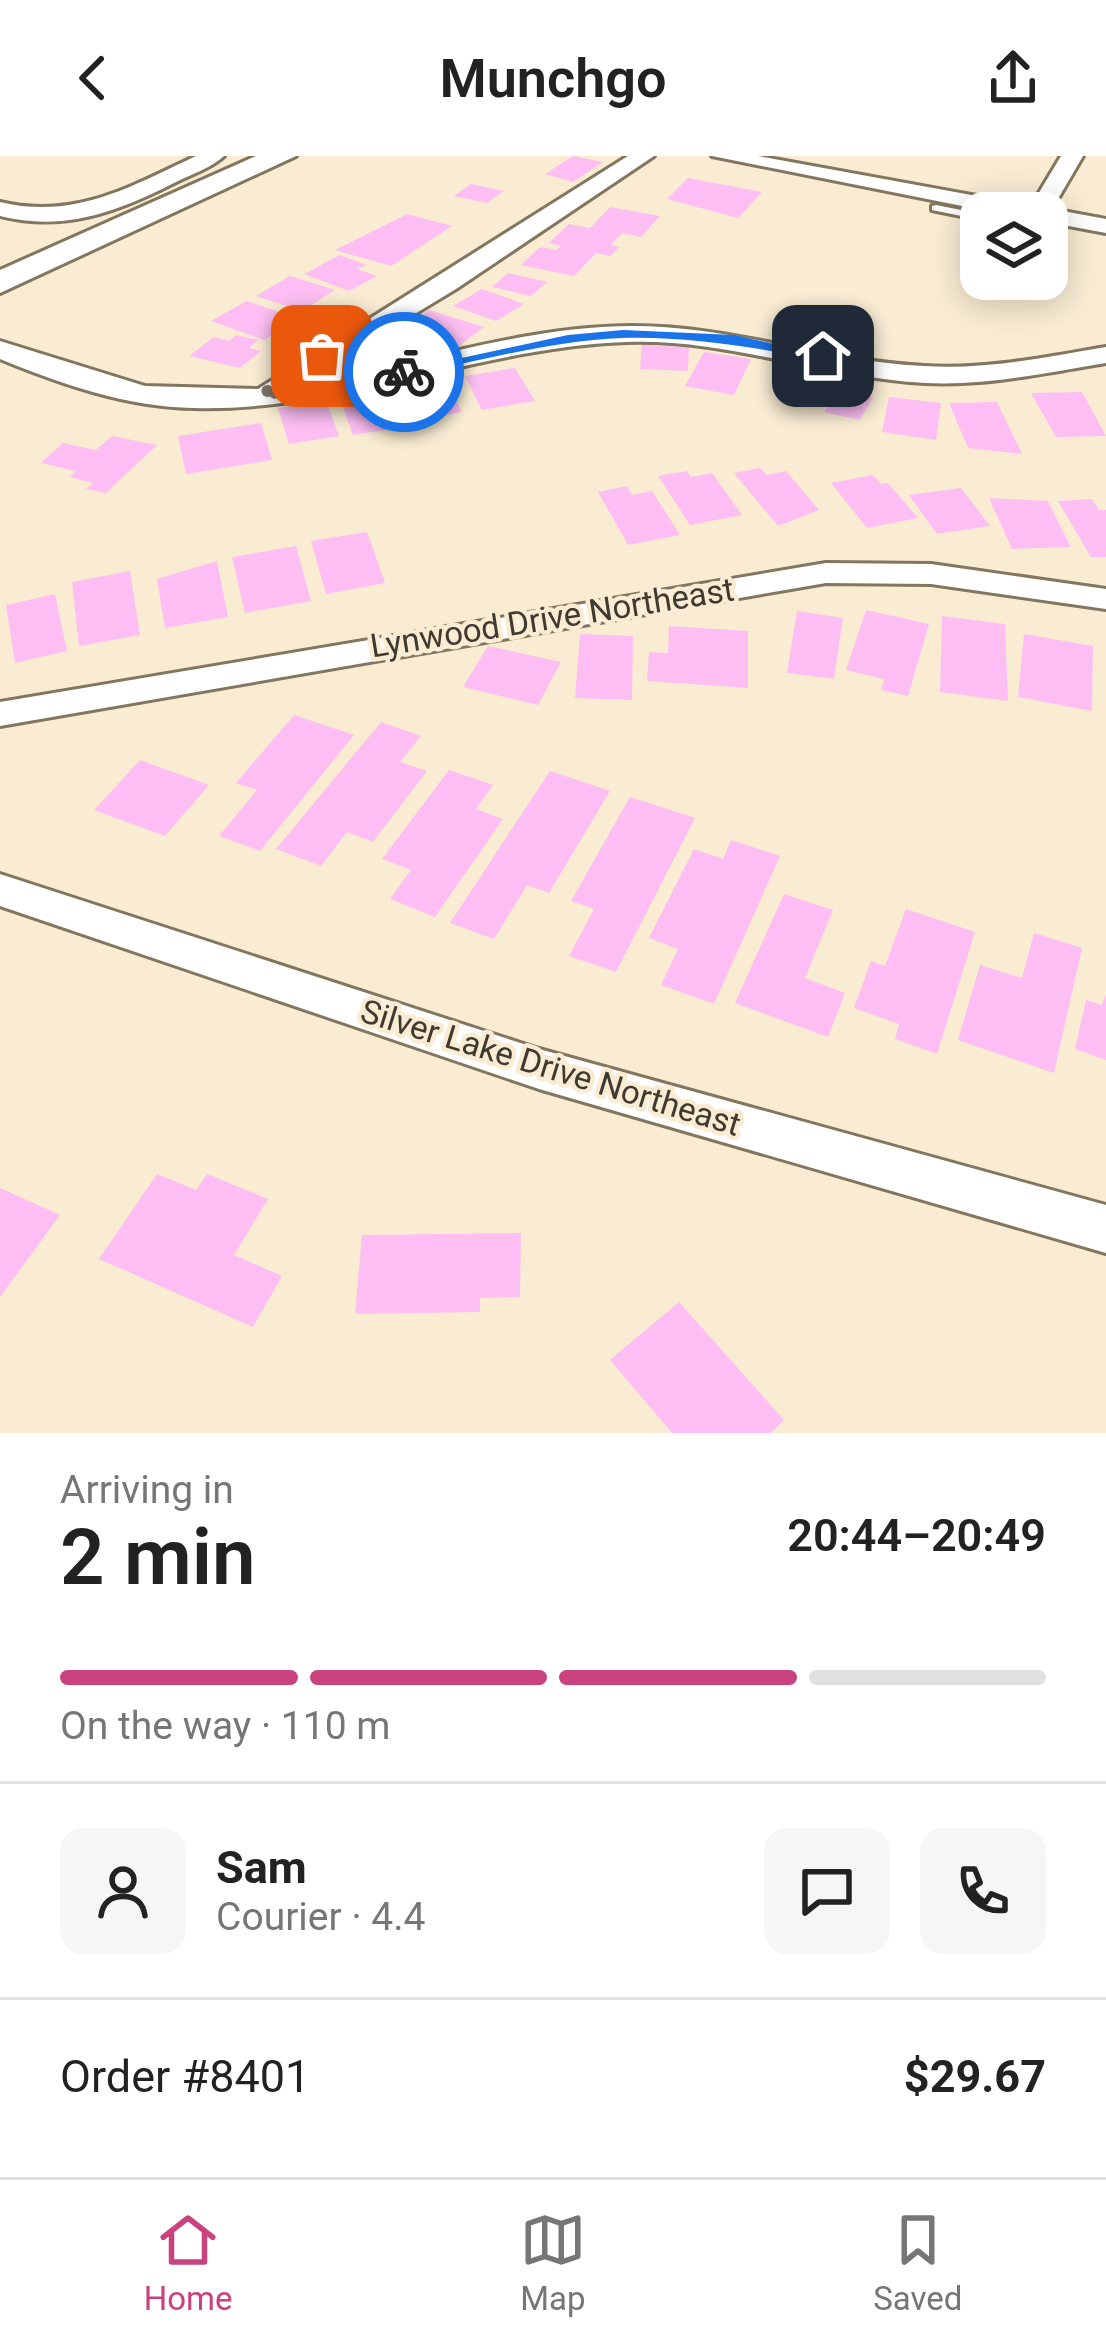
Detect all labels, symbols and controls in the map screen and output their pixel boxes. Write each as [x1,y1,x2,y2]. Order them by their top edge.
icon: back [60,45,126,111]
icon: share [980,45,1046,111]
text: Munchgo [439,47,667,110]
map controls [960,192,1068,300]
button: layers [960,192,1068,300]
pin [271,305,373,407]
pin [772,305,874,407]
courier [344,312,464,432]
icon: bag [289,323,355,389]
icon: home [790,323,856,389]
icon: bike [371,339,437,405]
street label: Lynwood Drive Northeast [367,569,737,666]
street label: Silver Lake Drive Northeast [356,991,745,1144]
text: Arriving in [60,1467,234,1513]
text: 20:44–20:49 [787,1509,1046,1562]
text: 2 min [60,1512,256,1603]
text: On the way · 110 m [60,1703,391,1749]
button: person [60,1828,186,1954]
button: chat [764,1828,890,1954]
button: phone [920,1828,1046,1954]
text: Sam [216,1841,307,1894]
text: Courier · 4.4 [216,1894,425,1940]
text: Order #8401 [60,2050,310,2103]
text: $29.67 [904,2050,1046,2103]
tab: Home [144,2207,232,2318]
tab: Map [520,2207,586,2318]
tab: Saved [873,2207,962,2318]

